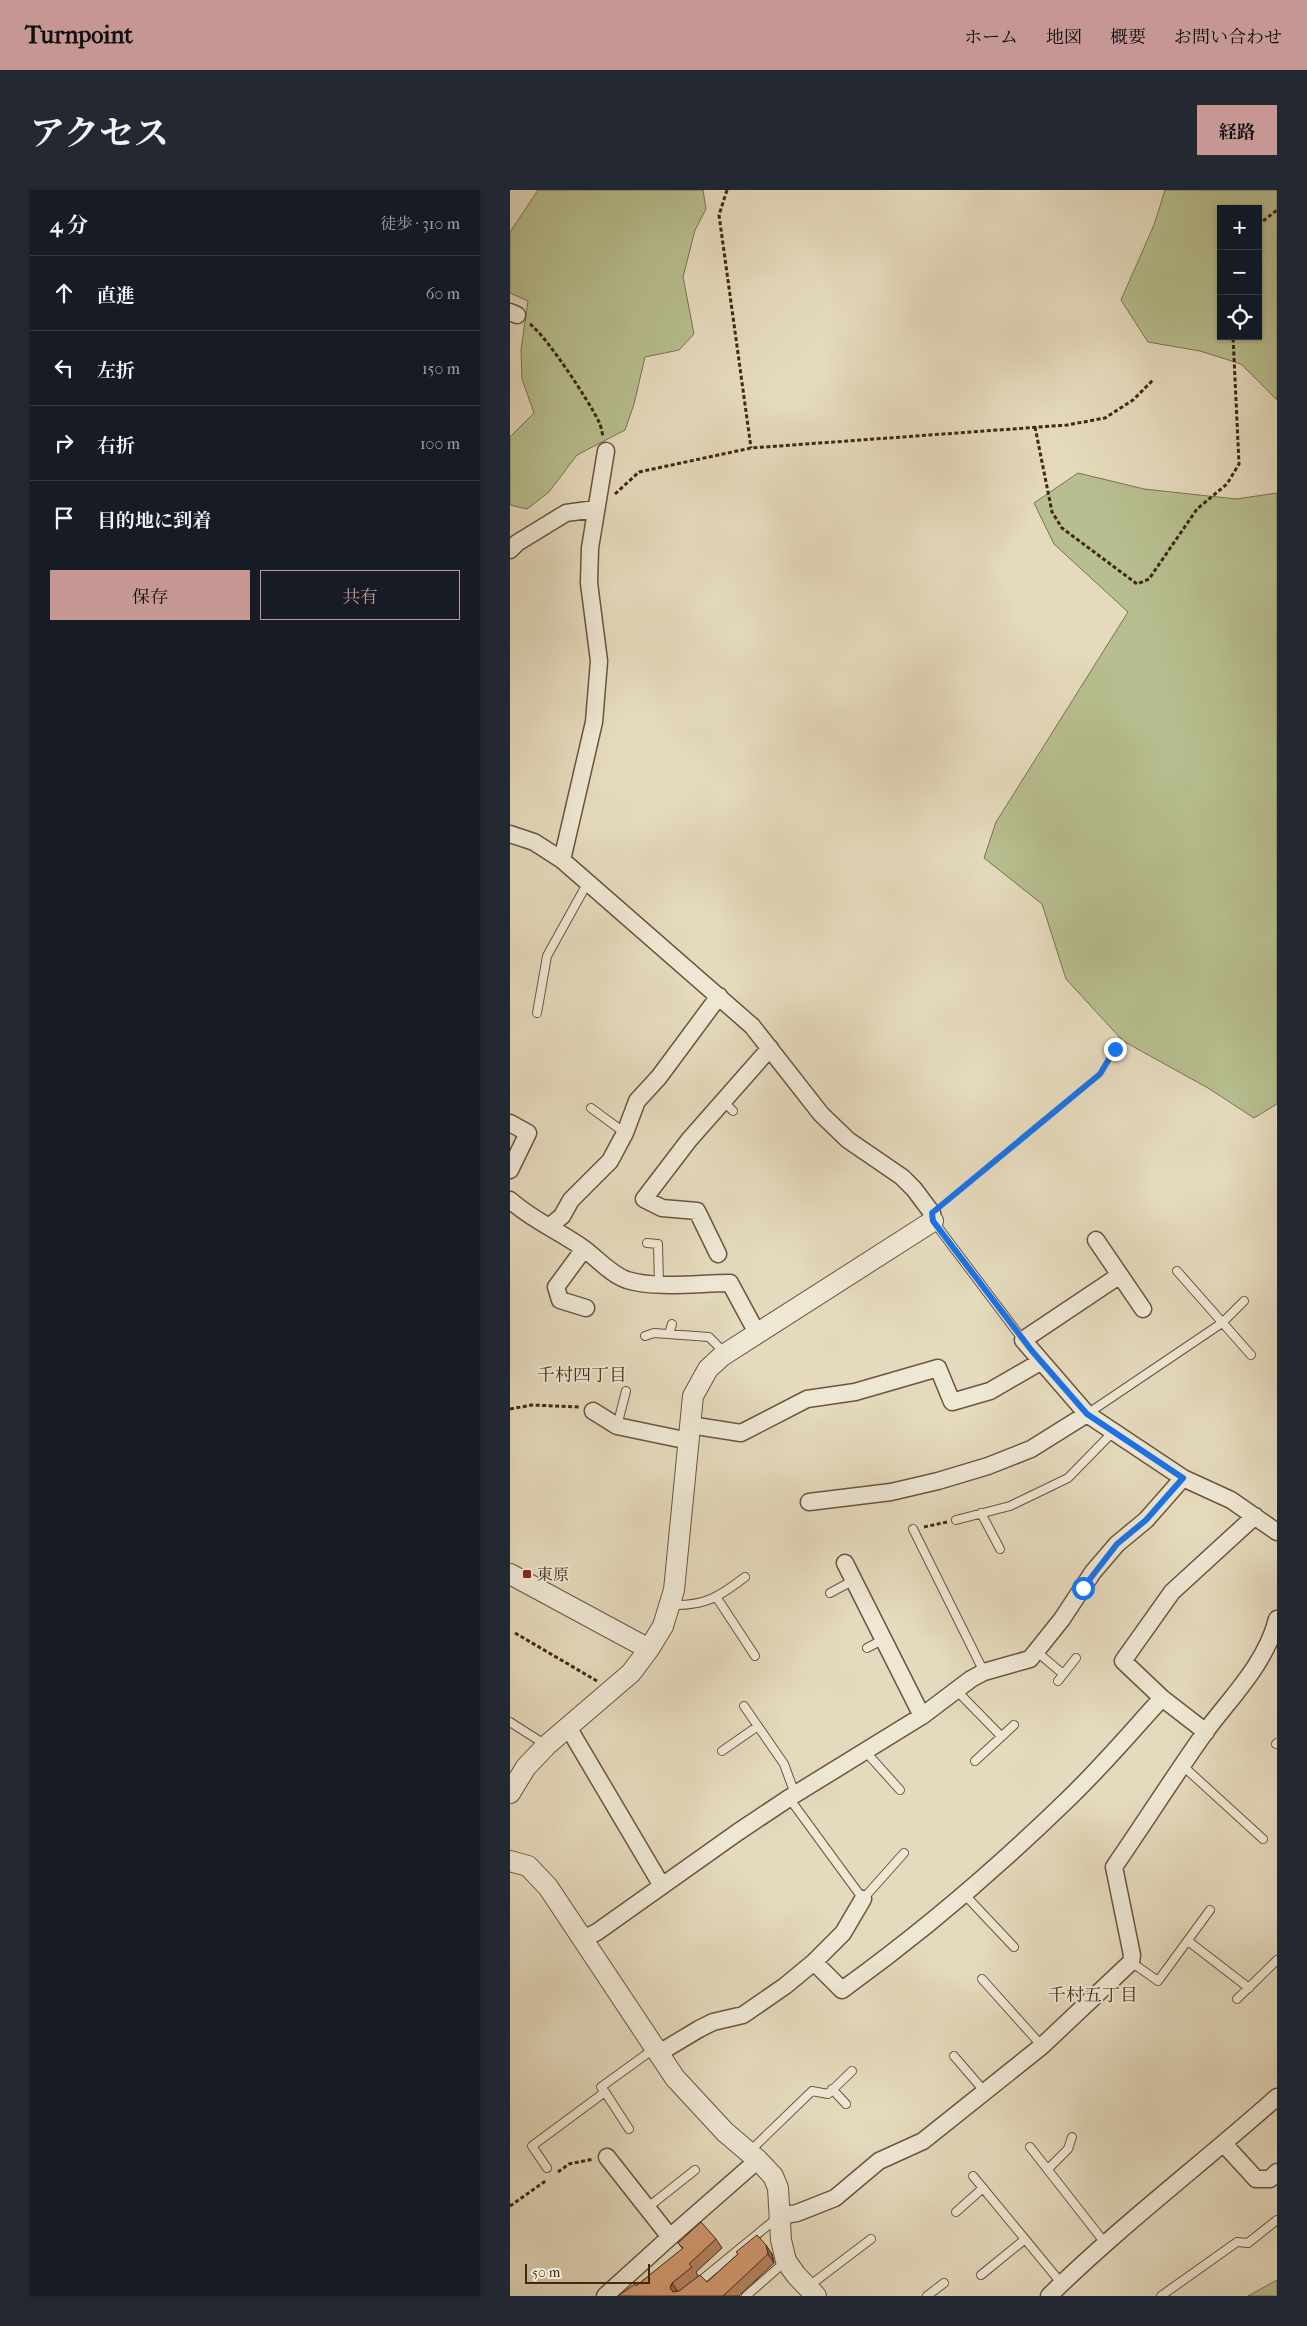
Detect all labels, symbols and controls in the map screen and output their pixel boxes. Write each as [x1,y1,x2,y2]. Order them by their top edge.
text: Turnpoint [25,21,133,49]
text: ホーム [964,27,1018,48]
text: 地図 [1046,27,1082,48]
text: 概要 [1110,27,1146,48]
text: お問い合わせ [1174,27,1282,48]
button: 経路 [1197,105,1277,155]
text: アクセス [30,113,169,154]
map controls [1217,205,1262,340]
button: + [1217,205,1262,250]
text: 4 分 [50,213,88,237]
text: 徒歩 · 310 m [380,214,460,233]
button: − [1217,250,1262,295]
icon: ahead [50,279,78,307]
text: 60 m [426,284,460,303]
text: 直進 [97,285,135,307]
button: locate [1217,295,1262,340]
icon: left [50,354,78,382]
text: 150 m [422,359,460,378]
text: 左折 [97,360,135,382]
icon: right [50,429,78,457]
text: 100 m [420,434,460,453]
text: 右折 [97,435,135,457]
icon: arrive [50,504,78,532]
text: 目的地に到着 [97,510,211,532]
button: 保存 [50,570,250,620]
button: 共有 [260,570,460,620]
route end [1104,1038,1127,1061]
district label: 千村四丁目 [537,1365,627,1386]
place label: 東原 [537,1565,569,1584]
marker: 東原 [521,1568,533,1580]
route start [1072,1577,1095,1600]
district label: 千村五丁目 [1048,1985,1138,2006]
scale bar [525,2261,650,2284]
text: 50 m [532,2264,560,2281]

